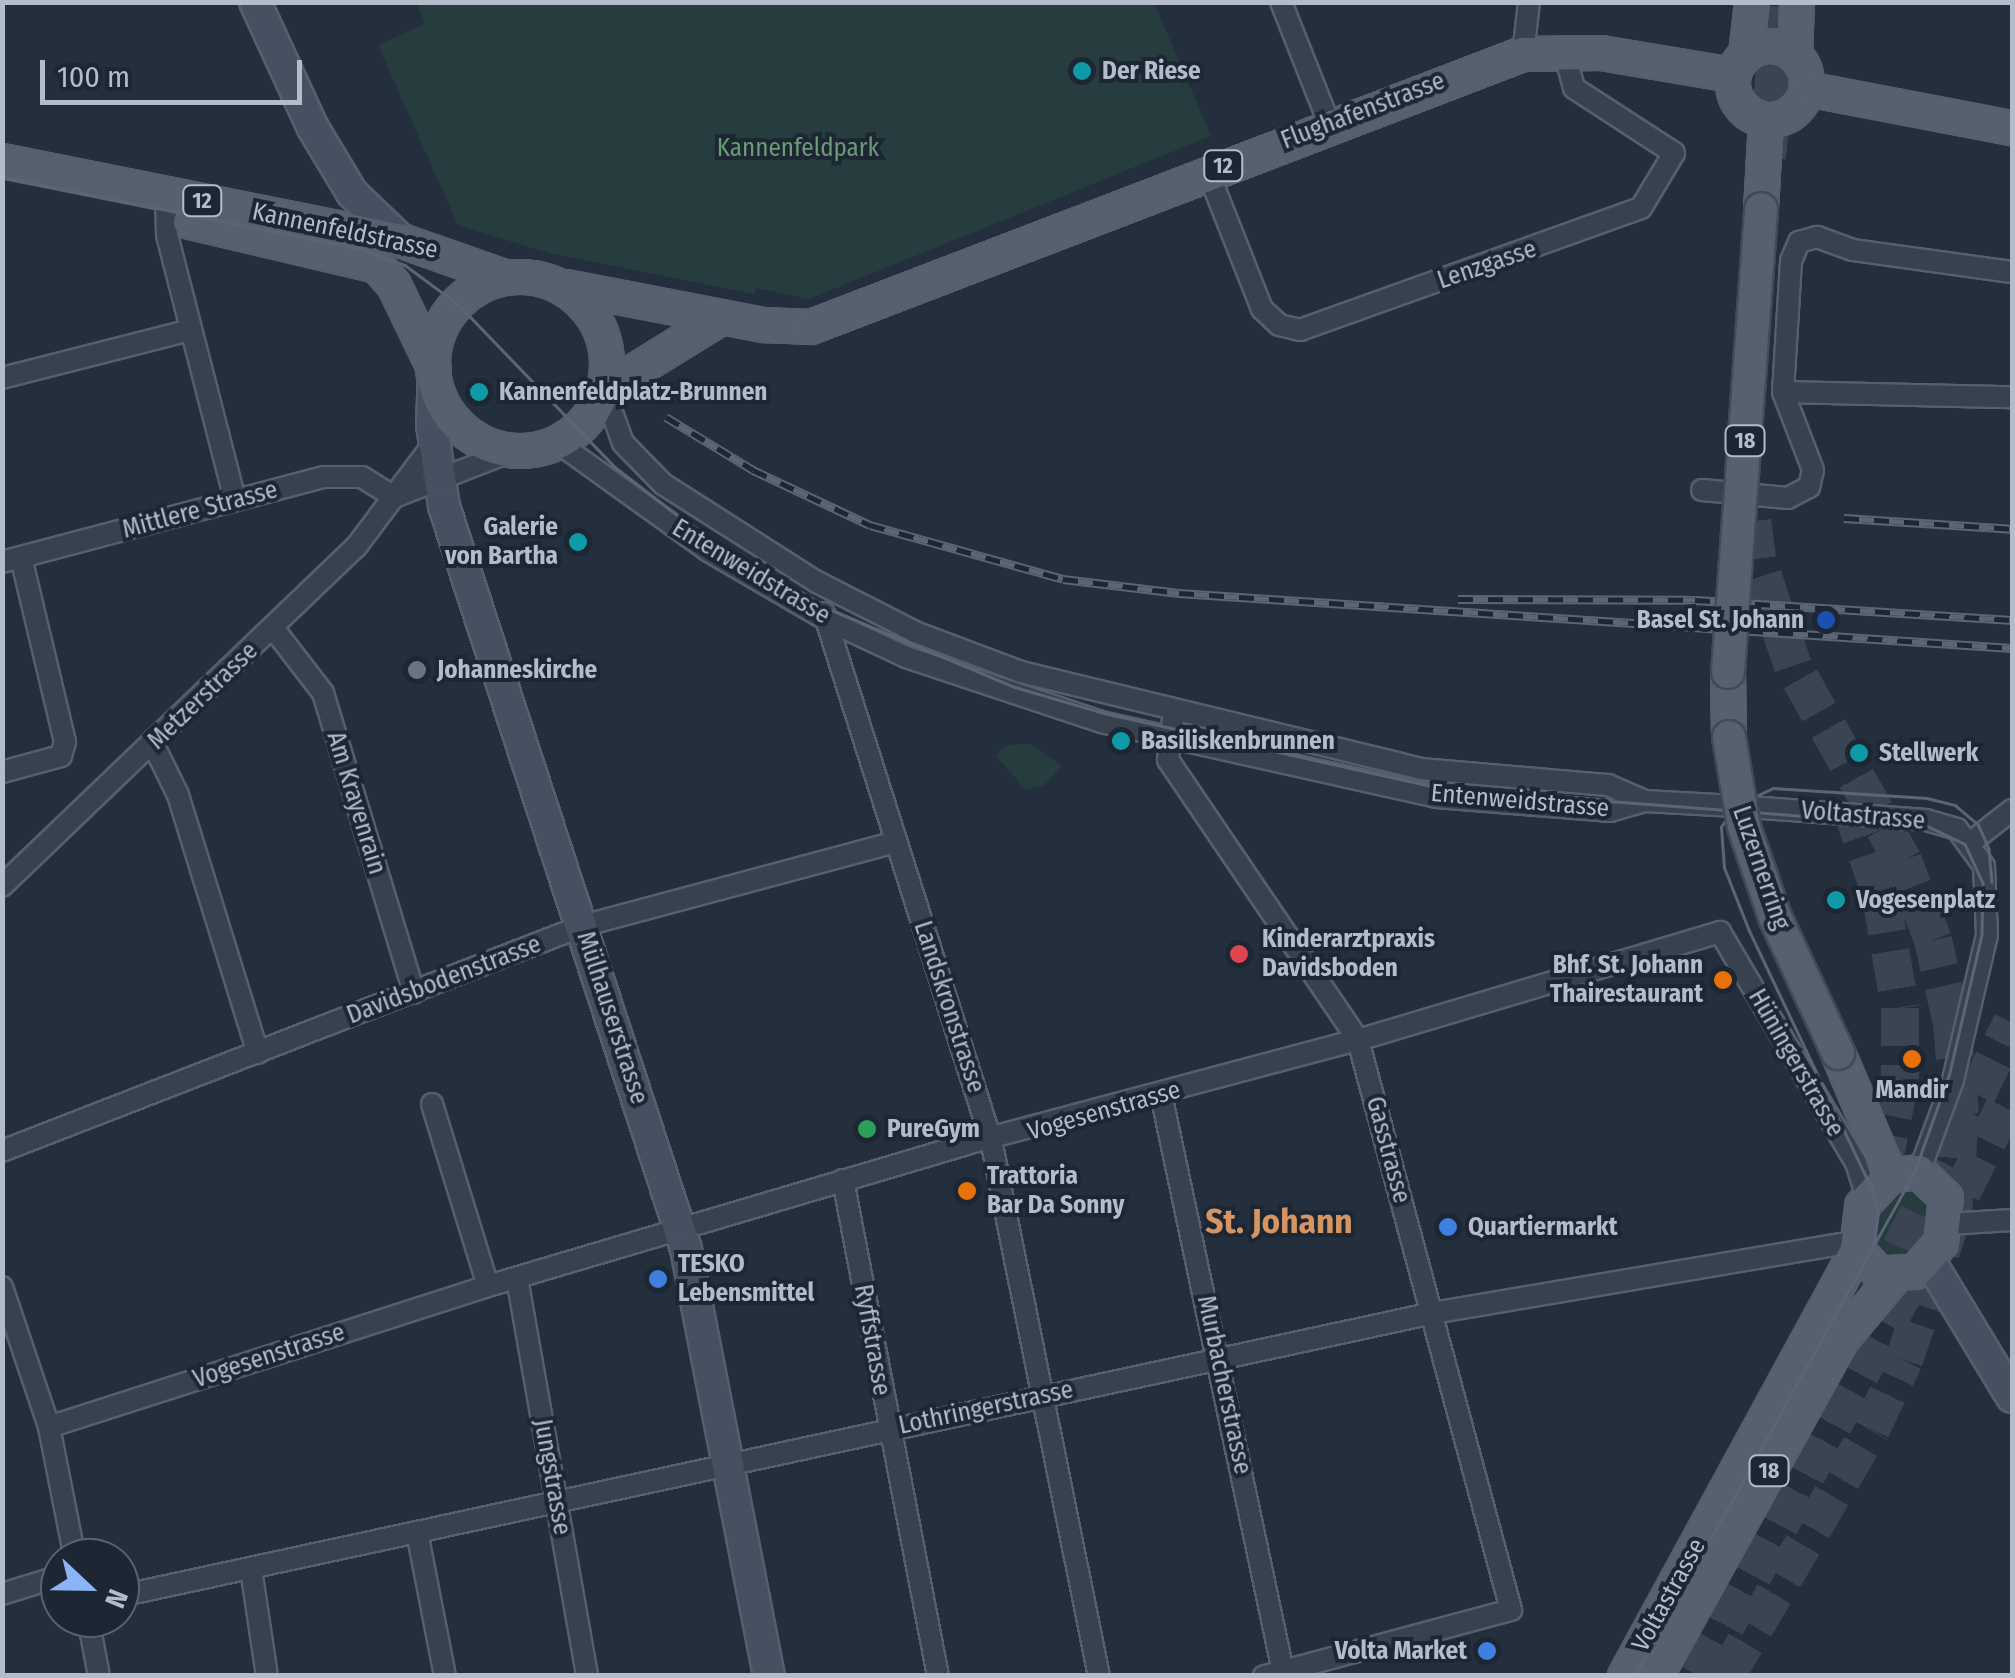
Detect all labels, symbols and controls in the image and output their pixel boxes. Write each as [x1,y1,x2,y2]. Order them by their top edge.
scale bar [45,40,308,102]
place label: Der Riese [1102,56,1201,86]
text: 100 m [57,59,130,95]
marker: Der Riese [1071,60,1093,82]
street label: Flughafenstrasse [1277,66,1449,156]
park label: Kannenfeldpark [717,133,879,163]
road number: 12 [1203,149,1243,183]
road number: 12 [182,184,222,218]
street label: Kannenfeldstrasse [249,197,441,265]
street label: Lenzgasse [1434,234,1540,296]
place label: Kannenfeldplatz-Brunnen [499,377,767,407]
marker: Kannenfeldplatz-Brunnen [468,381,490,403]
road number: 18 [1722,424,1768,458]
street label: Mittlere Strasse [119,475,281,545]
place label: Galerie von Bartha [445,513,558,572]
street label: Entenweidstrasse [667,513,835,631]
marker: Galerie von Bartha [567,531,589,553]
place label: Basel St. Johann [1637,605,1804,635]
marker: Basel St. Johann [1813,607,1839,633]
street label: Metzerstrasse [142,636,264,756]
place label: Johanneskirche [437,655,597,685]
marker: Johanneskirche [406,659,428,681]
place label: Basiliskenbrunnen [1141,726,1335,756]
street label: Am Krayenrain [320,728,392,878]
marker: Basiliskenbrunnen [1110,730,1132,752]
place label: Stellwerk [1879,738,1978,768]
marker: Stellwerk [1848,742,1870,764]
street label: Entenweidstrasse [1430,778,1610,824]
street label: Voltastrasse [1800,796,1926,836]
street label: Luzernerring [1726,802,1796,934]
place label: Vogesenplatz [1856,885,1995,915]
marker: Vogesenplatz [1825,889,1847,911]
street label: Landskronstrasse [907,917,991,1097]
place label: Kinderarztpraxis Davidsboden [1262,925,1435,984]
street label: Mülhauserstrasse [570,928,654,1108]
street label: Davidsbodenstrasse [343,929,545,1031]
marker: Kinderarztpraxis Davidsboden [1226,941,1252,967]
place label: Bhf. St. Johann Thairestaurant [1550,951,1703,1010]
marker: Bhf. St. Johann Thairestaurant [1712,969,1734,991]
street label: Hüningerstrasse [1742,984,1850,1142]
marker: Mandir [1901,1048,1923,1070]
street label: Vogesenstrasse [1024,1075,1184,1147]
place label: Mandir [1876,1075,1948,1105]
street label: Gasstrasse [1359,1093,1417,1207]
place label: PureGym [887,1114,980,1144]
marker: PureGym [856,1118,878,1140]
place label: Trattoria Bar Da Sonny [987,1162,1124,1221]
marker: Trattoria Bar Da Sonny [956,1180,978,1202]
district label: St. Johann [1205,1200,1353,1242]
place label: Quartiermarkt [1468,1212,1618,1242]
marker: Quartiermarkt [1437,1216,1459,1238]
place label: TESKO Lebensmittel [678,1250,814,1309]
marker: TESKO Lebensmittel [647,1268,669,1290]
street label: Ryffstrasse [847,1282,897,1398]
street label: Murbacherstrasse [1190,1293,1258,1477]
street label: Vogesenstrasse [189,1317,349,1395]
street label: Lothringerstrasse [896,1375,1076,1441]
street label: Jungstrasse [527,1417,577,1537]
road number: 18 [1746,1454,1792,1488]
street label: Voltastrasse [1626,1533,1712,1657]
north arrow [40,1538,140,1638]
text: N [98,1585,135,1613]
place label: Volta Market [1335,1636,1467,1666]
marker: Volta Market [1476,1640,1498,1662]

